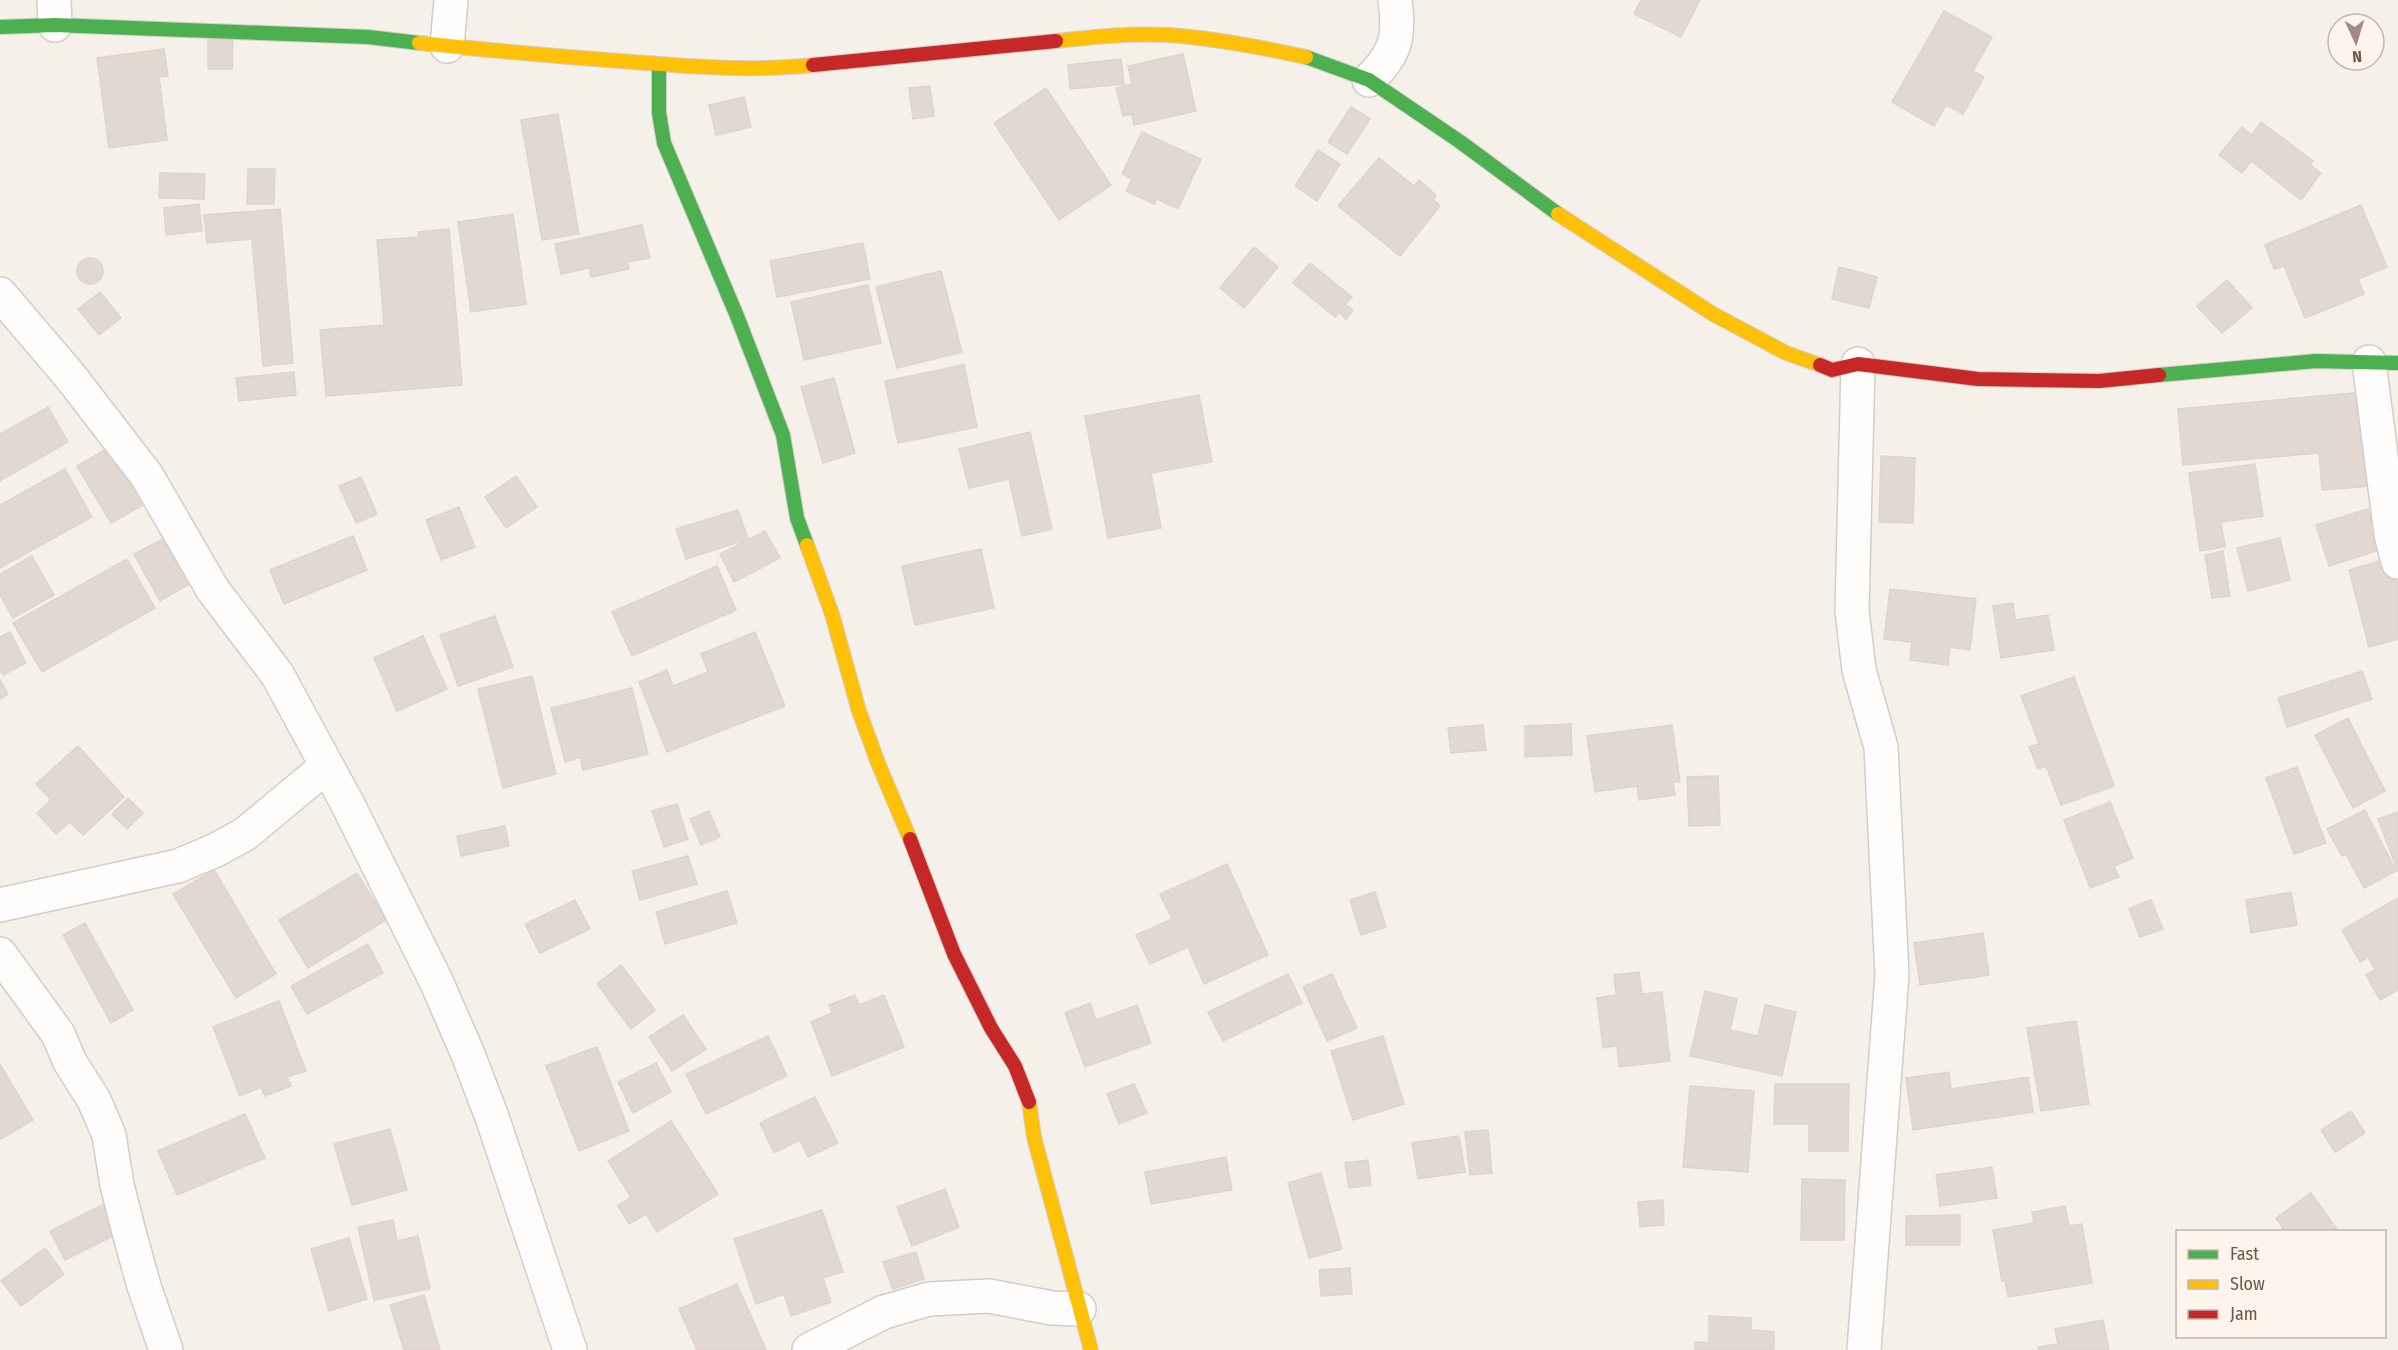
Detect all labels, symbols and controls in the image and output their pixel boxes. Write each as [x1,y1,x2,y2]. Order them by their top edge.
north arrow [2326,12,2386,72]
text: N [2352,47,2362,66]
legend [2176,1230,2386,1338]
text: Fast [2230,1243,2259,1265]
text: Slow [2230,1273,2265,1295]
text: Jam [2230,1303,2258,1325]

